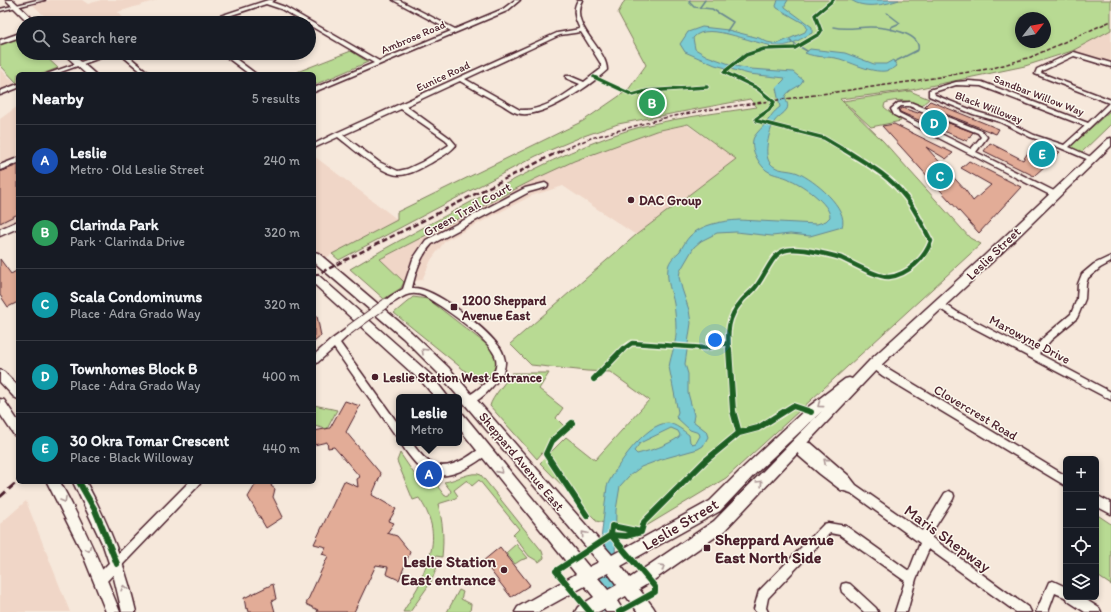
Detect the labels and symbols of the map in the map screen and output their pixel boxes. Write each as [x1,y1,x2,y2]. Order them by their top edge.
north arrow [1015,12,1051,48]
street label: Ambrose Road [379,18,447,57]
street label: Eunice Road [414,58,472,95]
street label: Sandbar Willow Way [992,72,1086,119]
pin: B [639,88,665,118]
street label: Black Willoway [953,89,1024,126]
pin: D [921,108,947,138]
pin: E [1029,139,1055,169]
pin: C [927,161,953,191]
street label: Green Trail Court [421,179,514,240]
place label: DAC Group [639,193,702,209]
marker: DAC Group [626,195,636,205]
street label: Leslie Street [963,224,1024,283]
place label: 1200 Sheppard Avenue East [461,293,547,323]
marker: 1200 Sheppard Avenue East [449,302,459,312]
street label: Marowyne Drive [987,312,1073,367]
your location [705,330,725,350]
one-way arrow [421,348,429,356]
place label: Leslie Station West Entrance [383,370,542,385]
marker: Leslie Station West Entrance [370,372,380,382]
street label: Clovercrest Road [931,382,1020,443]
one-way arrow [818,400,825,407]
street label: Sheppard Avenue East [476,409,567,514]
pin: A [416,459,442,489]
one-way arrow [823,459,830,466]
one-way arrow [496,466,503,473]
one-way arrow [756,480,763,488]
street label: Leslie Street [639,494,722,555]
one-way arrow [59,496,66,504]
street label: Maris Shepway [901,501,995,576]
place label: Sheppard Avenue East North Side [715,530,834,567]
one-way arrow [581,532,588,539]
marker: Sheppard Avenue East North Side [702,543,712,553]
one-way arrow [83,545,91,552]
place label: Leslie Station East entrance [401,552,496,589]
marker: Leslie Station East entrance [499,565,509,575]
one-way arrow [657,565,664,572]
one-way arrow [120,585,129,592]

